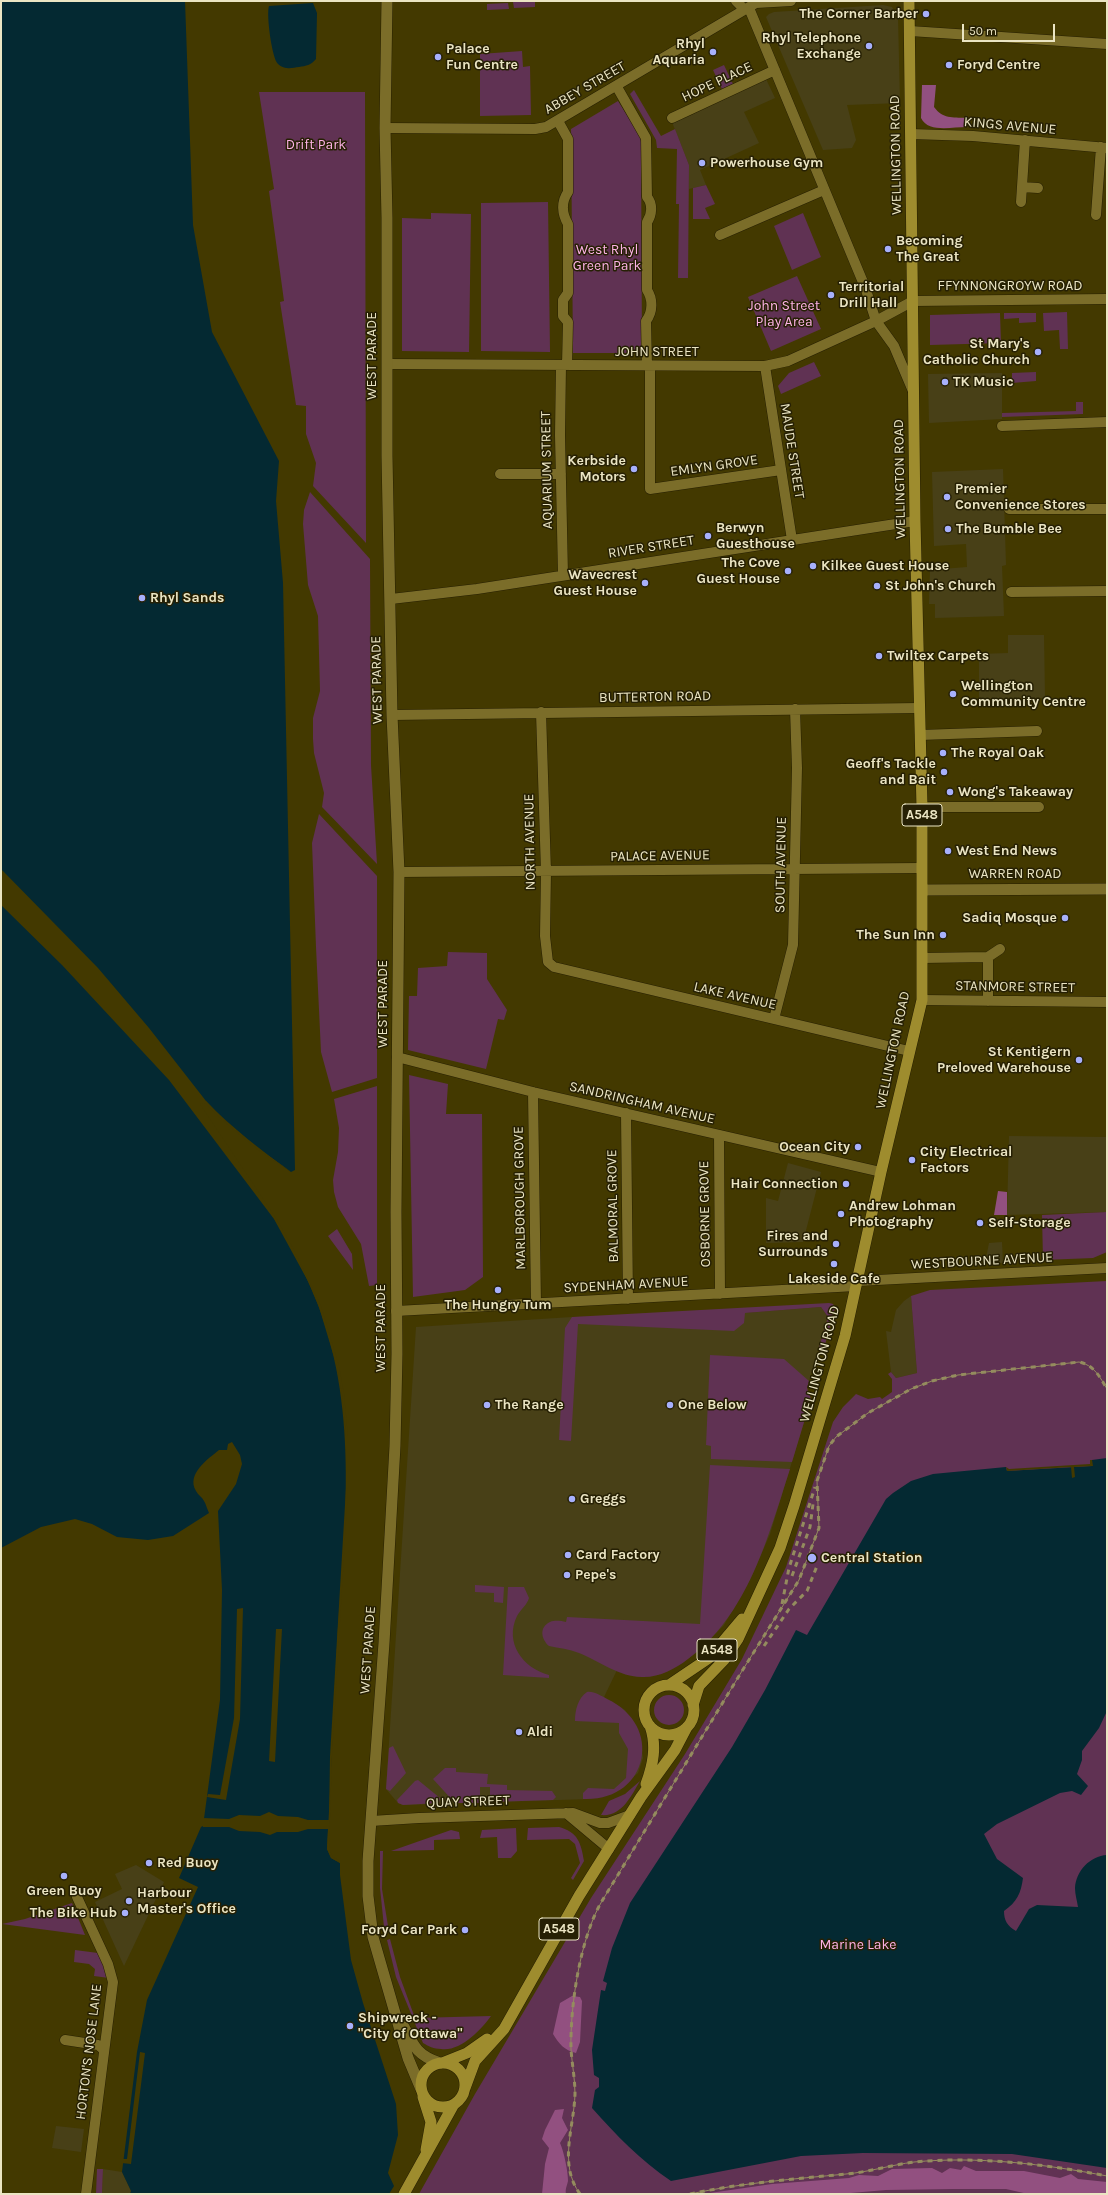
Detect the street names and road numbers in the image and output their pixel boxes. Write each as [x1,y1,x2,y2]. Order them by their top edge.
street label: ABBEY STREET [541,58,629,118]
street label: HOPE PLACE [679,58,755,106]
street label: WELLINGTON ROAD [887,95,905,215]
street label: KINGS AVENUE [963,114,1057,138]
street label: FFYNNONGROYW ROAD [938,278,1082,294]
street label: WEST PARADE [364,312,380,400]
street label: JOHN STREET [615,344,699,360]
street label: MAUDE STREET [776,402,808,500]
street label: AQUARIUM STREET [538,411,556,529]
street label: WELLINGTON ROAD [891,419,909,539]
street label: EMLYN GROVE [669,452,759,480]
street label: RIVER STREET [607,532,695,562]
street label: WEST PARADE [368,636,386,724]
street label: BUTTERTON ROAD [599,688,711,706]
street label: NORTH AVENUE [521,793,539,891]
road number: A548 [902,804,942,826]
street label: SOUTH AVENUE [772,817,790,913]
street label: PALACE AVENUE [610,847,710,865]
street label: WARREN ROAD [969,866,1061,882]
street label: WEST PARADE [375,960,391,1048]
street label: LAKE AVENUE [692,978,778,1014]
street label: STANMORE STREET [955,978,1075,996]
street label: WELLINGTON ROAD [872,990,914,1110]
street label: SANDRINGHAM AVENUE [568,1078,716,1128]
street label: MARLBOROUGH GROVE [510,1126,530,1270]
street label: BALMORAL GROVE [604,1149,622,1263]
street label: OSBORNE GROVE [696,1160,714,1268]
street label: WESTBOURNE AVENUE [911,1249,1053,1273]
street label: SYDENHAM AVENUE [563,1273,689,1297]
street label: WEST PARADE [373,1284,389,1372]
street label: WELLINGTON ROAD [796,1304,844,1424]
street label: WEST PARADE [357,1605,379,1695]
road number: A548 [697,1639,737,1661]
street label: QUAY STREET [426,1792,510,1812]
road number: A548 [539,1918,579,1940]
street label: HORTON'S NOSE LANE [72,1983,106,2121]

